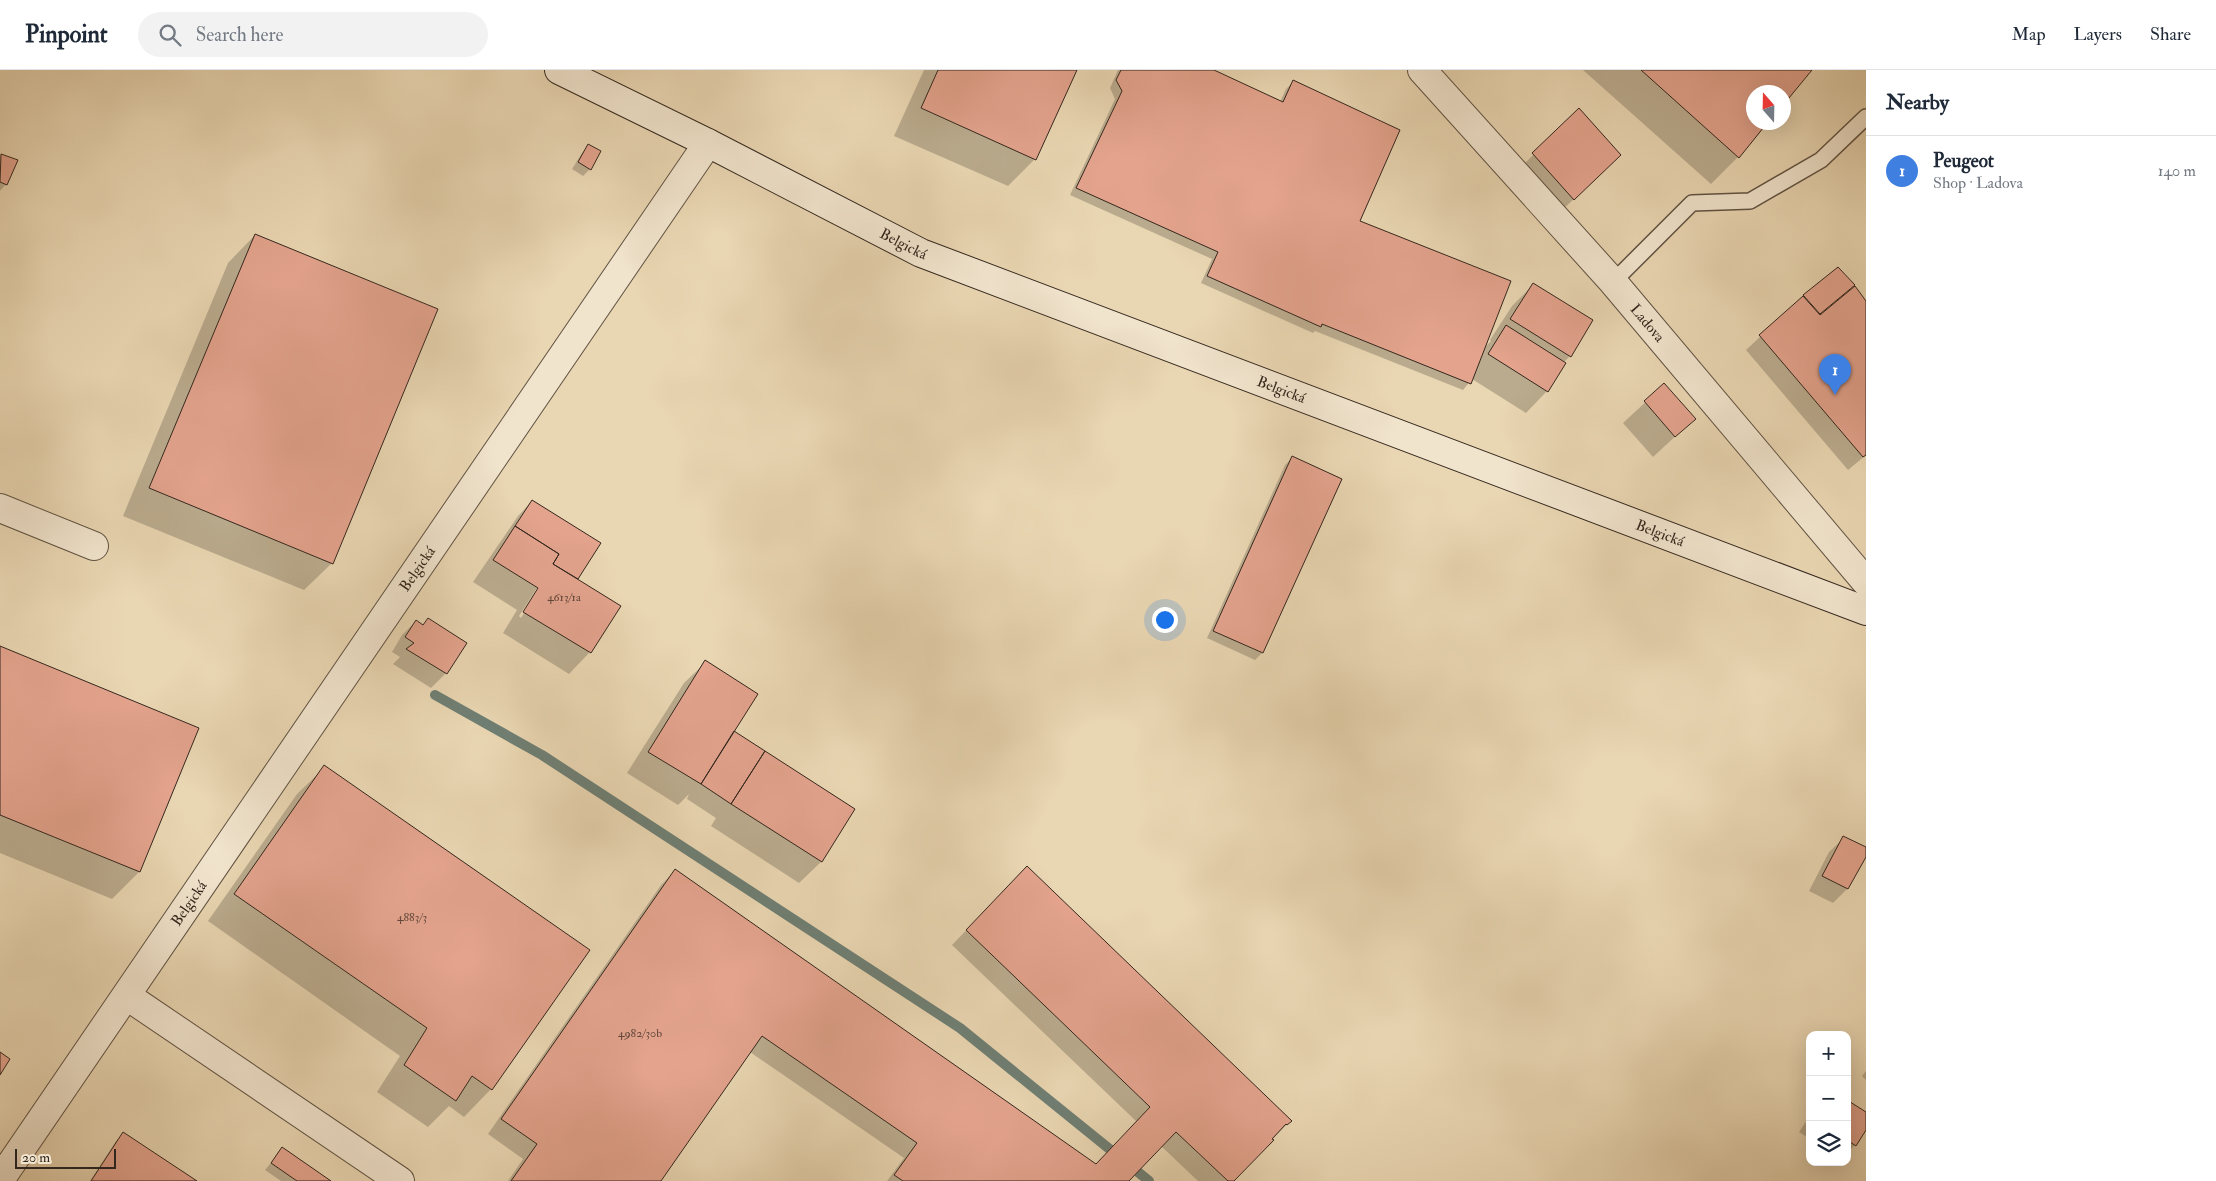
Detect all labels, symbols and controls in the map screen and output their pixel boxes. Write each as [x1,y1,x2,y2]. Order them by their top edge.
search box [138,12,488,57]
text: Pinpoint [25,19,108,50]
icon: search [156,21,184,49]
text: Search here [196,23,283,47]
text: Map [2012,23,2046,46]
text: Layers [2074,23,2122,46]
text: Share [2150,23,2191,46]
north arrow [1746,85,1791,130]
text: Nearby [1886,89,1949,116]
text: Peugeot [1933,149,1994,173]
text: 1 [1899,161,1905,181]
text: 140 m [2158,161,2196,181]
text: Shop · Ladova [1933,173,2023,193]
street label: Belgická [876,224,930,265]
street label: Ladova [1626,300,1669,347]
pin: 1 [1819,354,1851,395]
street label: Belgická [1254,372,1309,408]
street label: Belgická [1633,516,1688,552]
street label: Belgická [396,542,440,595]
house number: 4613/1a [547,590,582,605]
your location [1152,607,1178,633]
street label: Belgická [167,877,212,930]
house number: 4883/3 [397,910,427,925]
house number: 4982/30b [618,1026,662,1041]
map controls [1806,1031,1851,1166]
button: + [1806,1031,1851,1076]
button: − [1806,1076,1851,1121]
button: layers [1806,1121,1851,1166]
scale bar [15,1146,116,1169]
text: 20 m [22,1149,50,1166]

